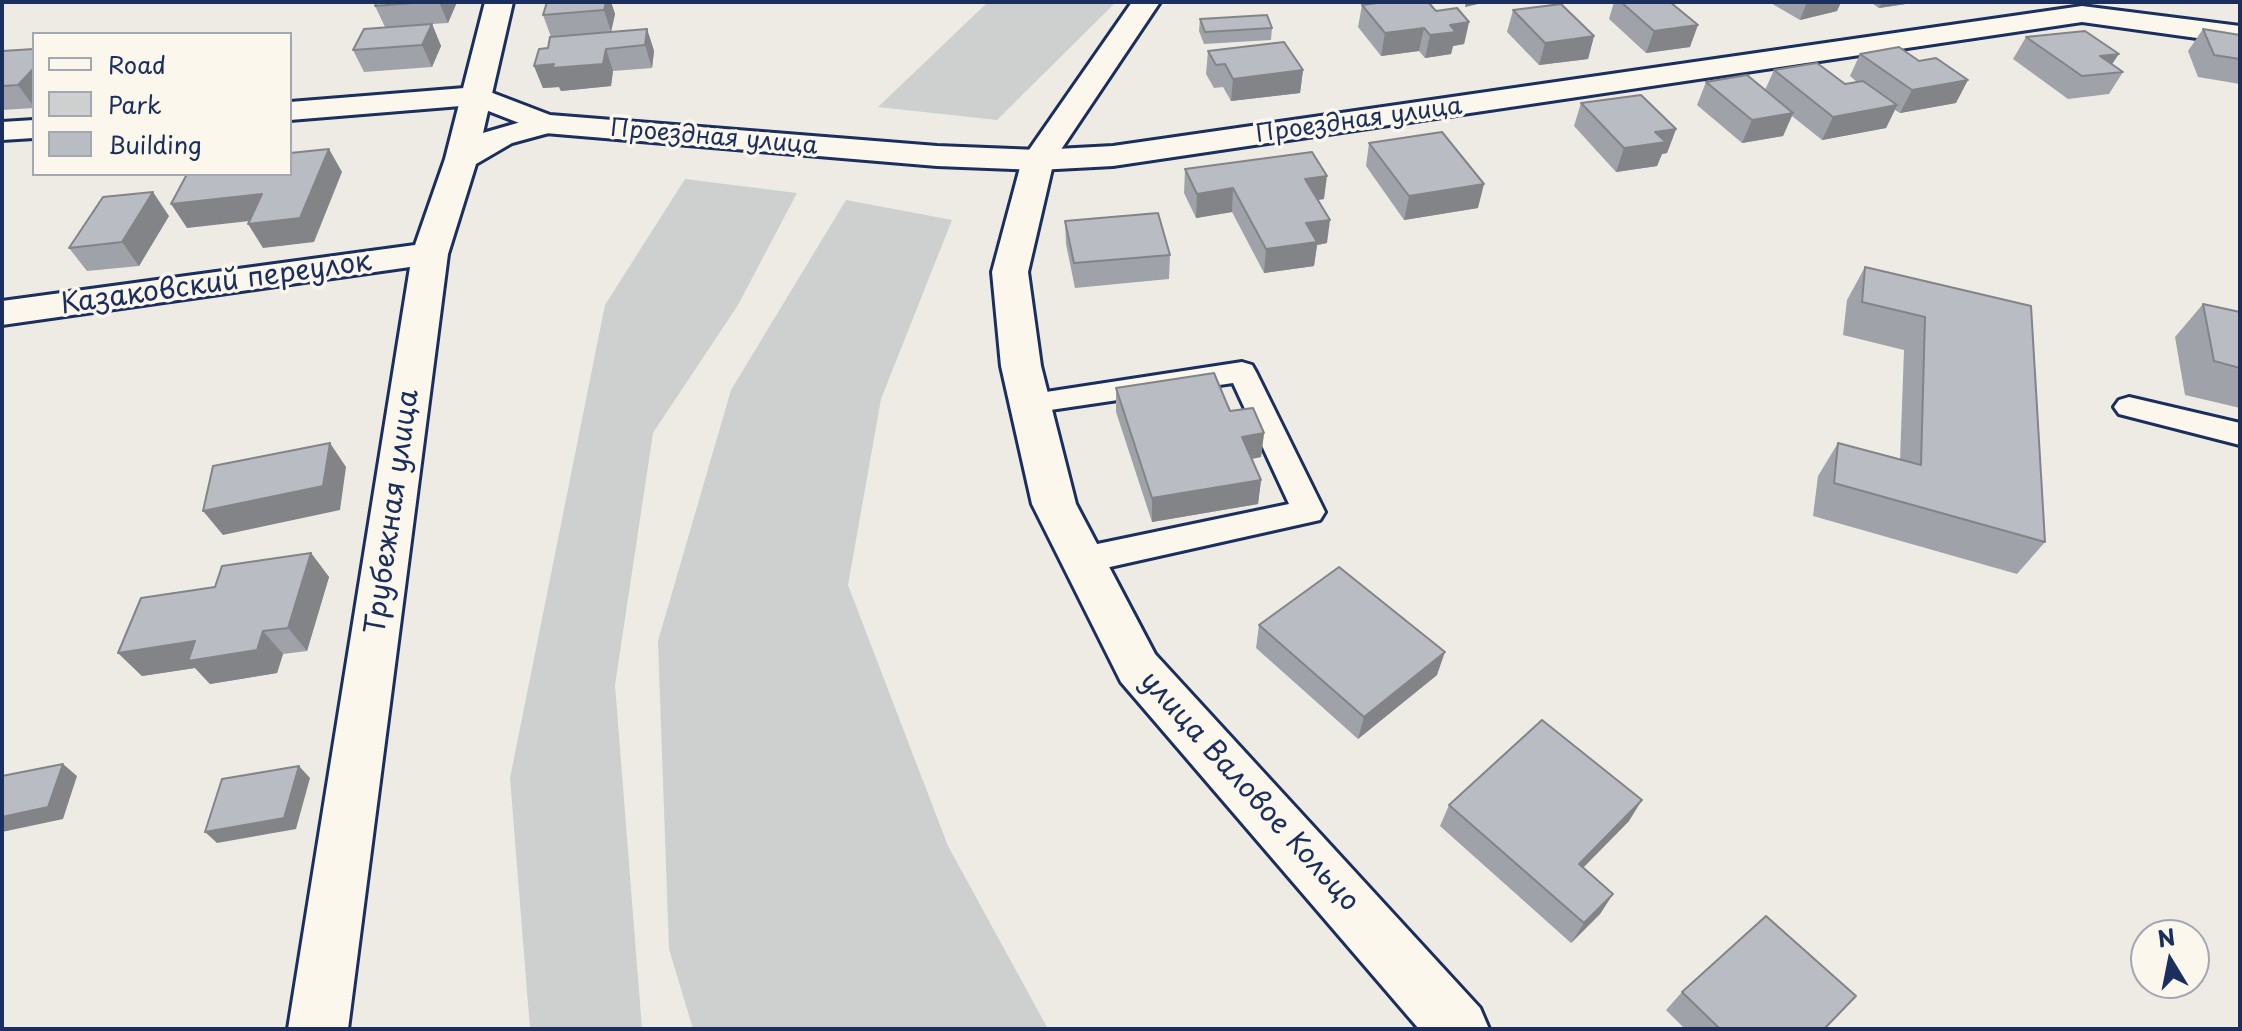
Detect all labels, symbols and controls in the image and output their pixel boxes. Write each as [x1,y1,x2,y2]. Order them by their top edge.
legend [32,32,292,176]
text: Road [108,46,166,82]
text: Park [108,86,162,122]
street label: Проездная улица [1254,92,1464,150]
street label: Проездная улица [609,115,819,161]
text: Building [108,126,202,162]
street label: Казаковский переулок [58,246,374,322]
street label: Трубежная улица [359,387,427,637]
street label: улица Валовое Кольцо [1132,665,1366,919]
north arrow [2130,919,2210,999]
text: N [2155,919,2178,955]

